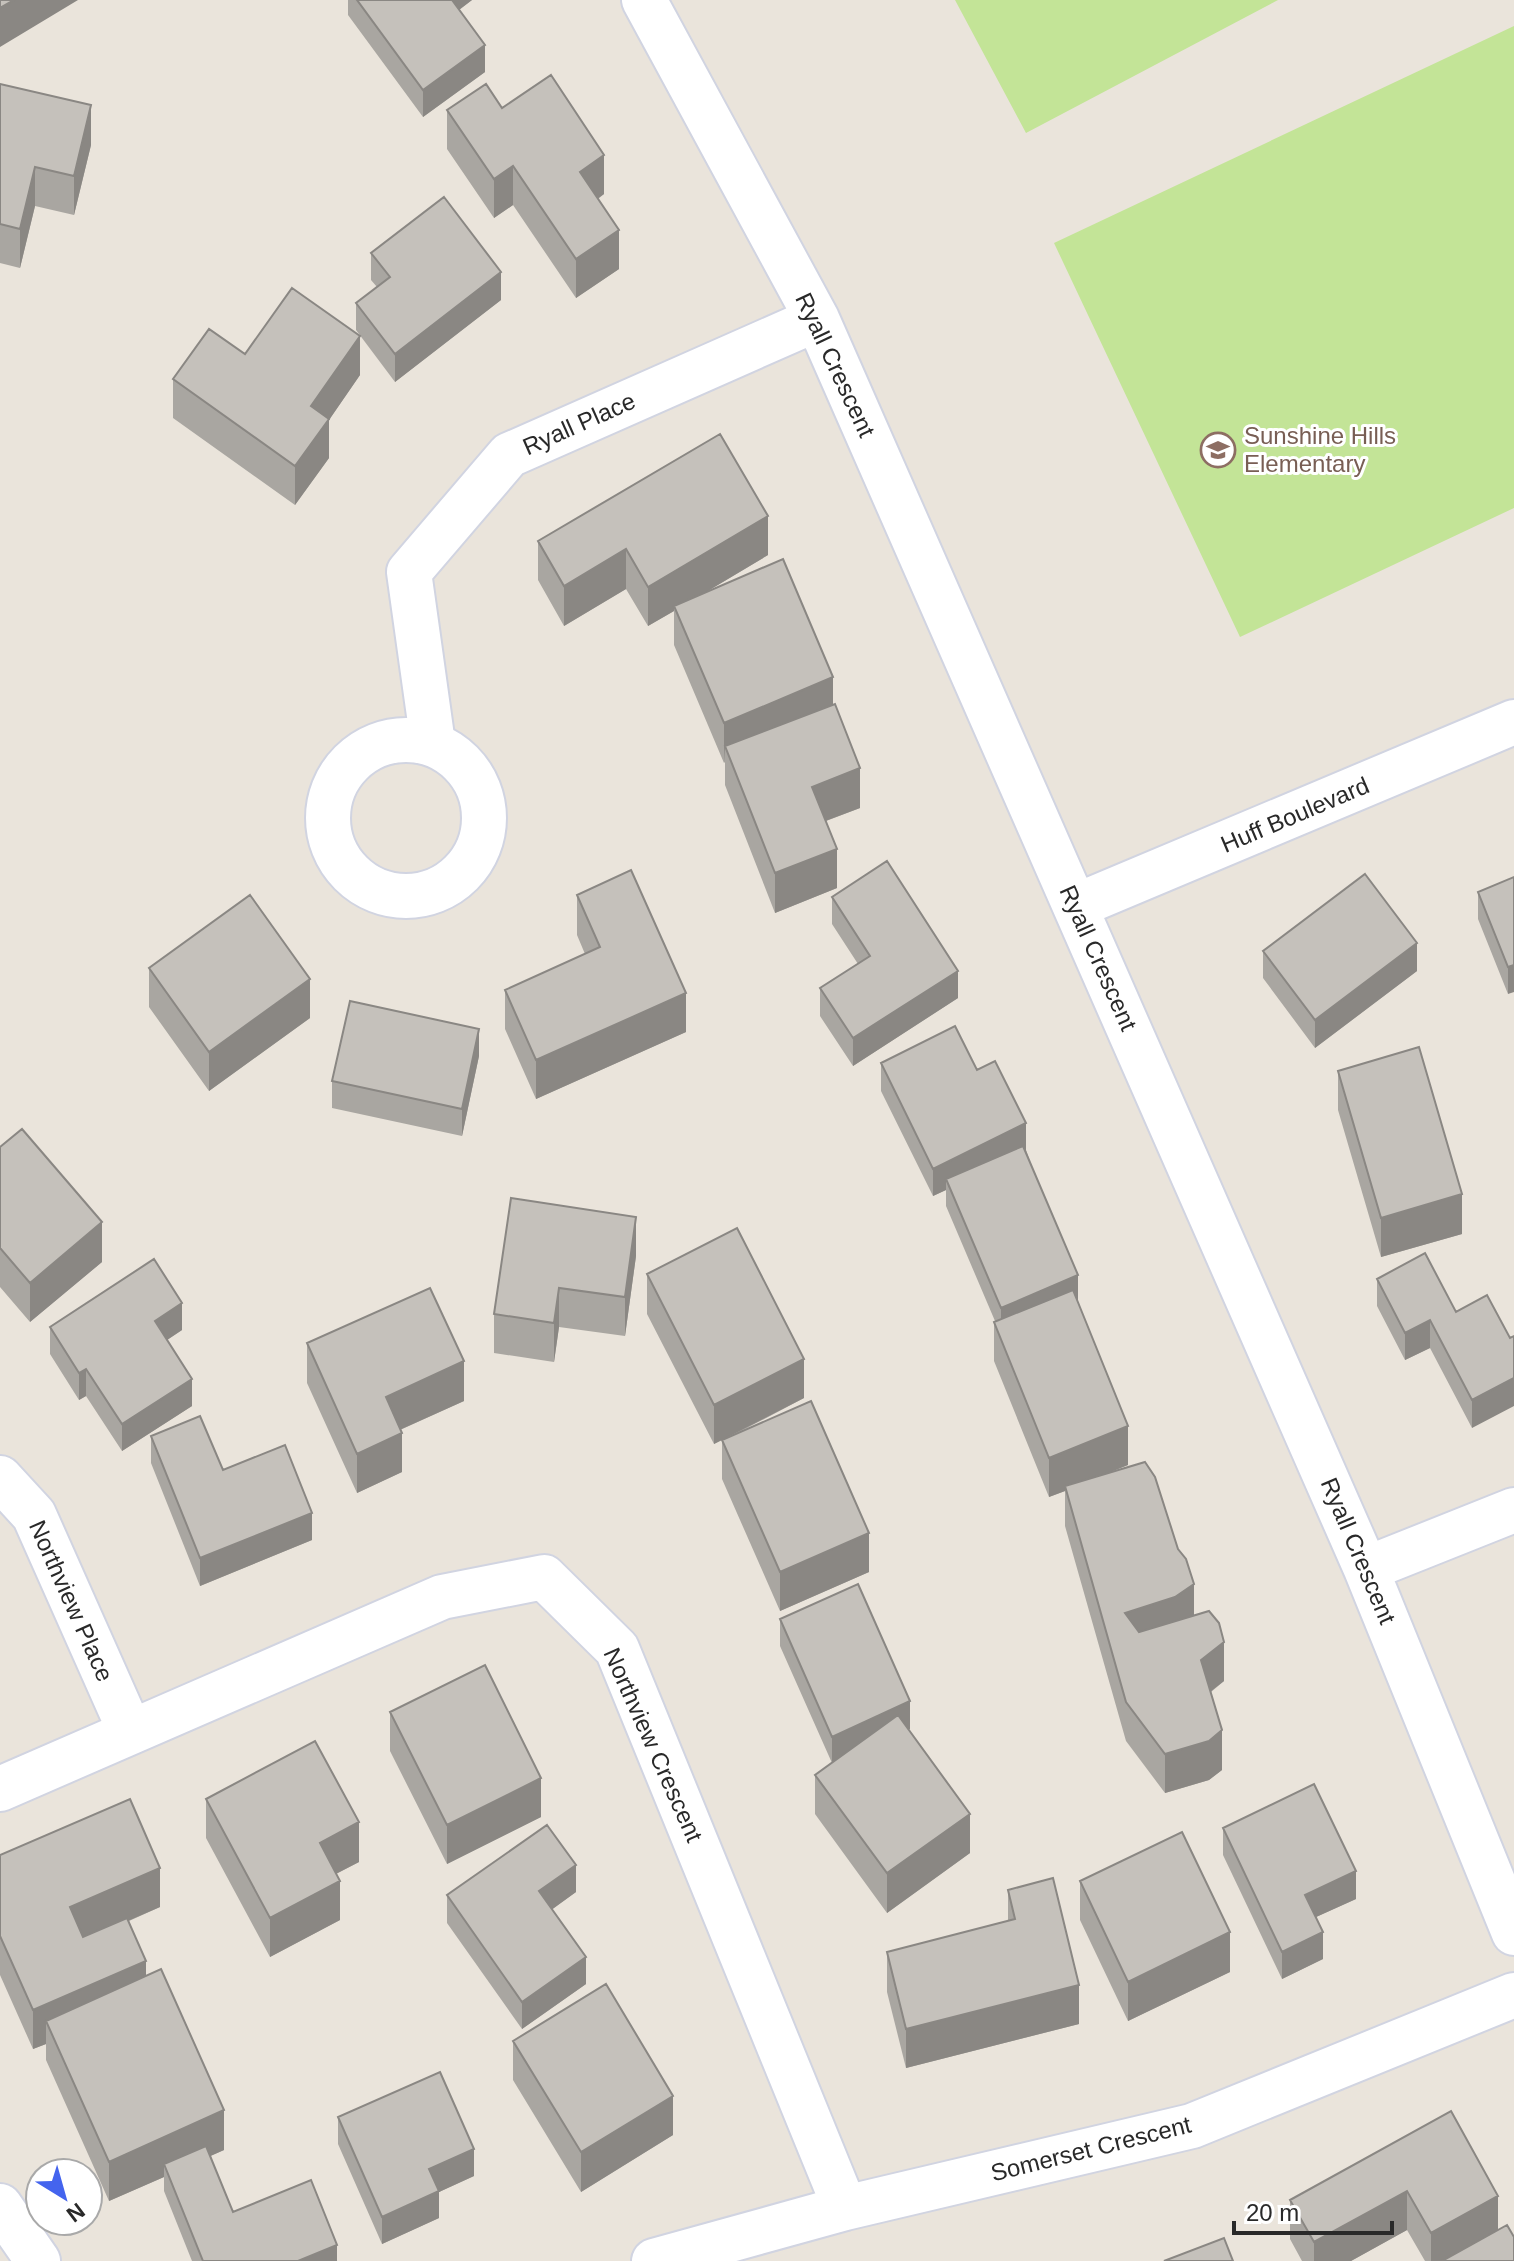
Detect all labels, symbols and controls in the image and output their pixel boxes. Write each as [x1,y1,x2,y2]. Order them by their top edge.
street label: Ryall Crescent [790,288,881,442]
street label: Ryall Place [518,387,639,460]
place label: Sunshine Hills Elementary [1244,422,1396,477]
school or university icon: Sunshine Hills Elementary [1199,431,1237,469]
street label: Huff Boulevard [1217,771,1373,858]
street label: Ryall Crescent [1054,881,1143,1035]
street label: Ryall Crescent [1316,1474,1402,1628]
street label: Northview Place [24,1516,119,1685]
street label: Northview Crescent [599,1644,709,1846]
street label: Somerset Crescent [988,2110,1194,2186]
north arrow [24,2157,104,2237]
scale bar [1234,2185,1392,2235]
text: N [62,2198,90,2227]
text: 20 m [1246,2199,1299,2226]

